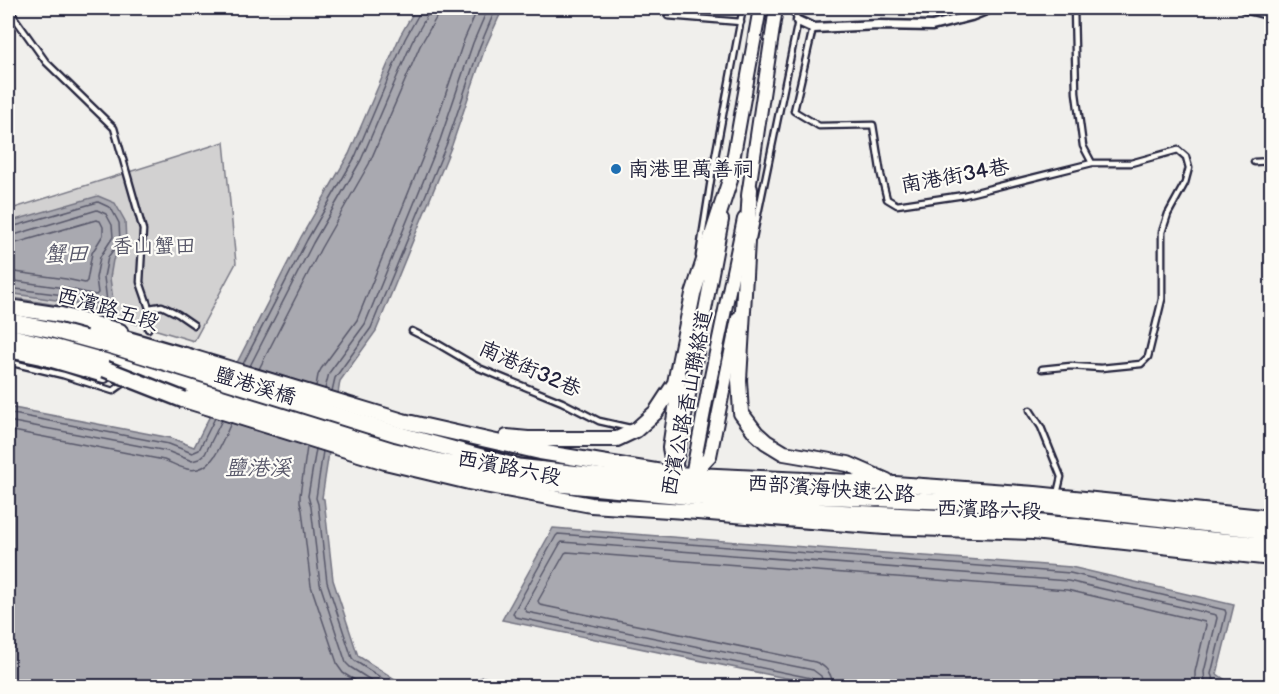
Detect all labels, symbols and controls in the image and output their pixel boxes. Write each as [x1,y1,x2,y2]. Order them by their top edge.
street label: 南港街34巷 [899,154,1011,198]
place label: 南港里萬善祠 [628,157,754,182]
marker: 南港里萬善祠 [609,162,623,176]
park label: 香山蟹田 [112,234,196,259]
water label: 蟹田 [44,241,89,268]
street label: 西濱路五段 [54,283,162,335]
street label: 西濱公路香山聯絡道 [657,308,717,498]
street label: 南港街32巷 [475,335,585,403]
street label: 鹽港溪橋 [211,362,299,410]
street label: 西濱路六段 [455,446,563,490]
water label: 鹽港溪 [225,455,292,482]
street label: 西部濱海快速公路 [746,471,916,507]
street label: 西濱路六段 [936,496,1042,524]

